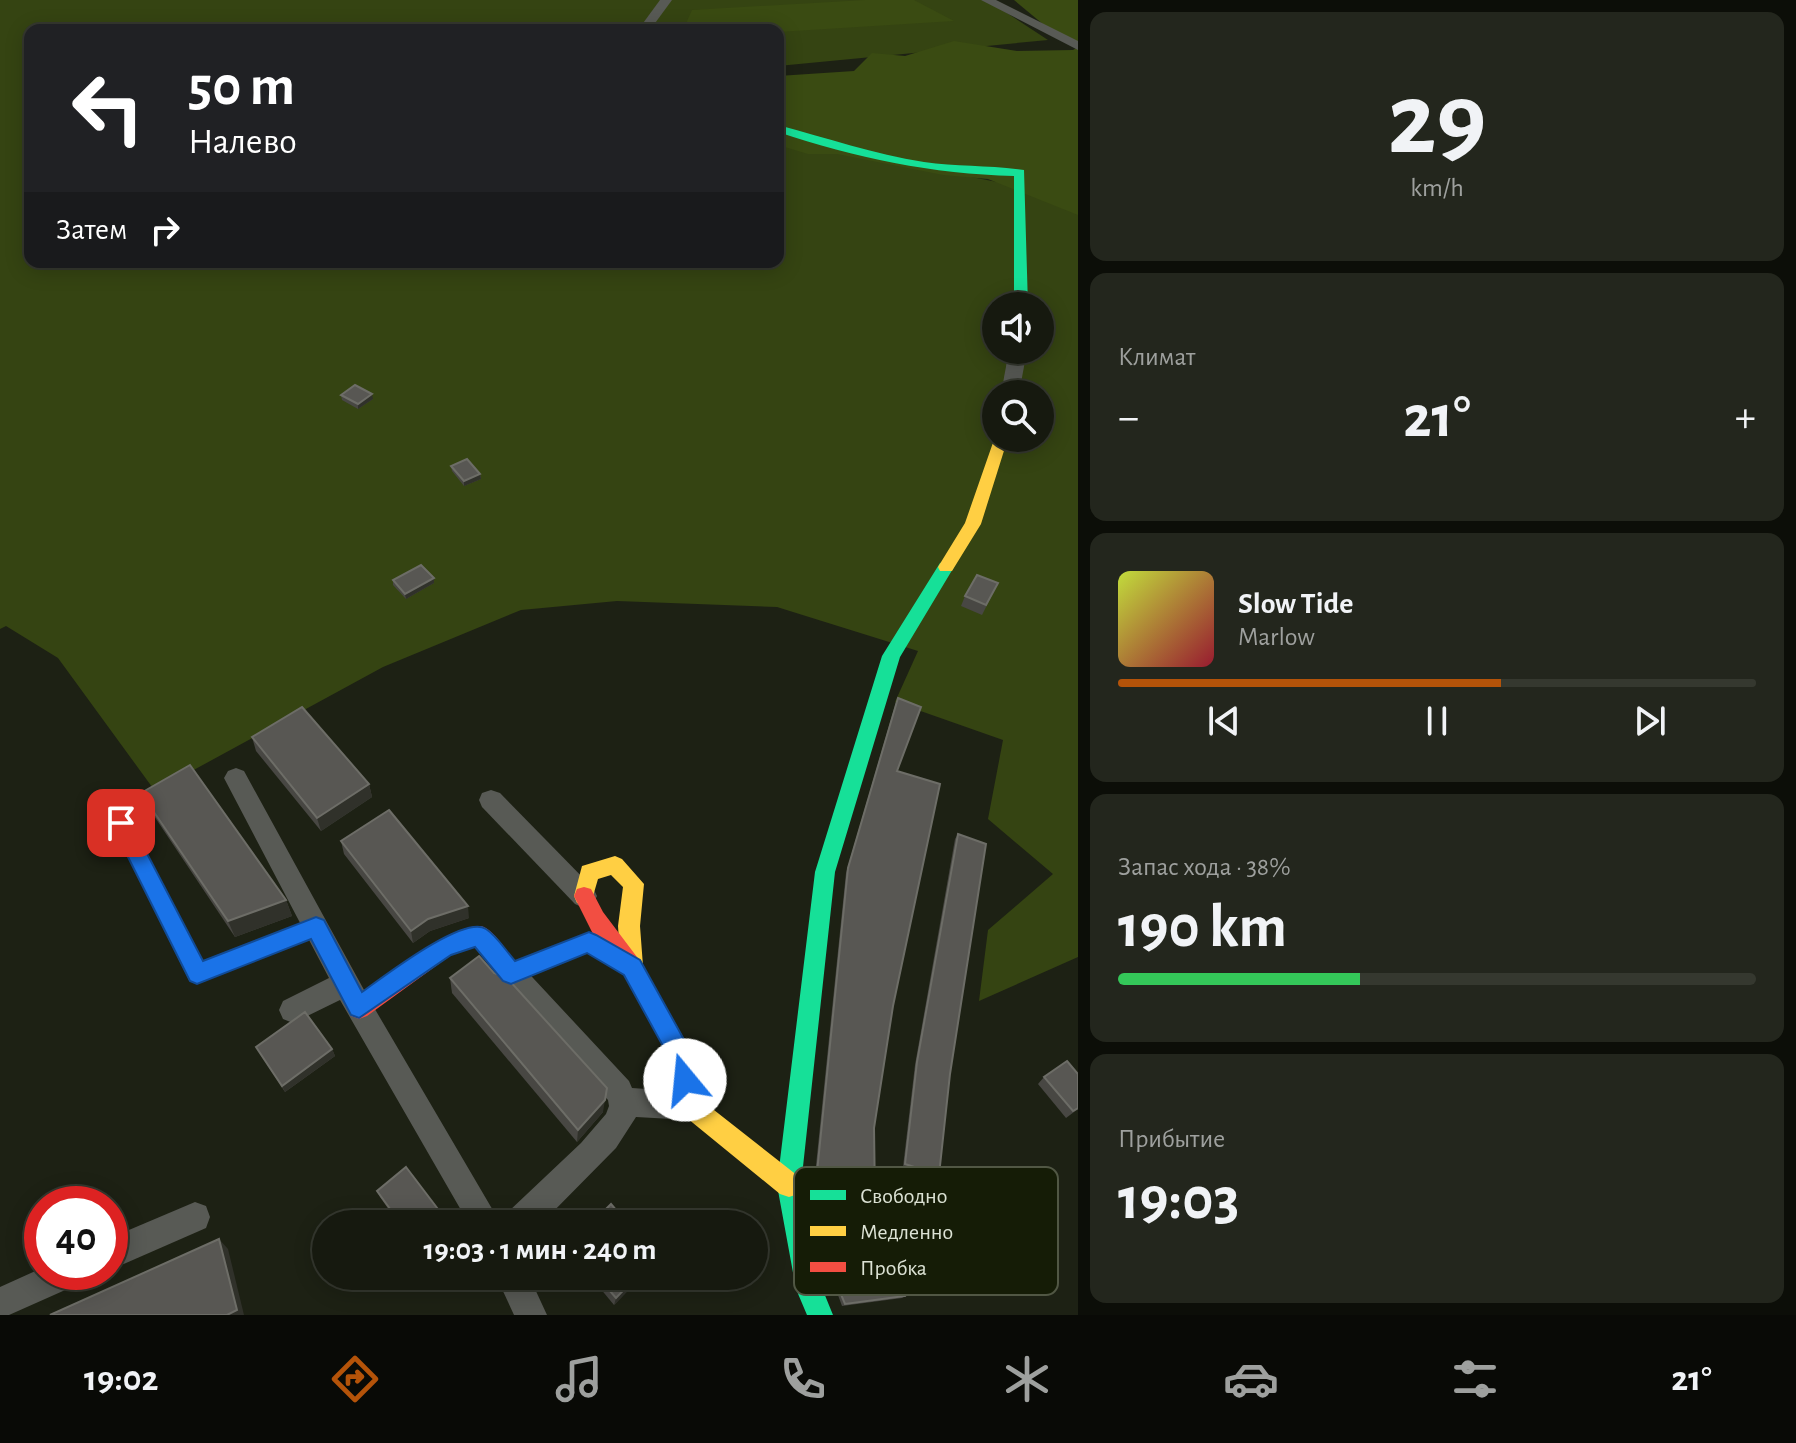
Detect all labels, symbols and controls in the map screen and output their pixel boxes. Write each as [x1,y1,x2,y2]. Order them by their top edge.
icon: left [56,56,160,160]
text: 50 m [188,59,295,115]
text: 29 [1387,69,1487,173]
text: Налево [188,124,297,160]
text: km/h [1410,175,1464,201]
icon: right [143,208,187,252]
text: Затем [56,215,127,245]
map controls [982,292,1054,452]
button: sound [982,292,1054,364]
text: Климат [1118,344,1195,370]
button: search [982,380,1054,452]
text: 21° [1403,388,1471,448]
text: − [1118,396,1139,440]
text: + [1735,396,1756,440]
text: Slow Tide [1238,589,1353,619]
text: Marlow [1238,624,1315,650]
icon: previous [1202,699,1246,743]
icon: pause [1415,699,1459,743]
icon: next [1628,699,1672,743]
pin [87,789,155,857]
icon: arrive [99,801,143,845]
text: Запас хода · 38% [1118,854,1291,880]
text: 190 km [1118,898,1287,958]
position arrow [643,1038,727,1122]
text: Прибытие [1118,1126,1225,1152]
legend [794,1167,1058,1295]
text: 19:03 [1118,1170,1239,1230]
text: Свободно [860,1185,948,1207]
speed limit sign: 40 [24,1186,128,1290]
text: Медленно [860,1221,953,1243]
text: 19:03 · 1 мин · 240 m [423,1235,657,1265]
text: Пробка [860,1257,927,1279]
icon: directions [327,1351,383,1407]
icon: music [551,1351,607,1407]
icon: phone [775,1351,831,1407]
icon: climate [999,1351,1055,1407]
icon: car [1223,1351,1279,1407]
icon: filters [1447,1351,1503,1407]
text: 19:02 [84,1361,158,1397]
text: 21° [1671,1361,1712,1397]

